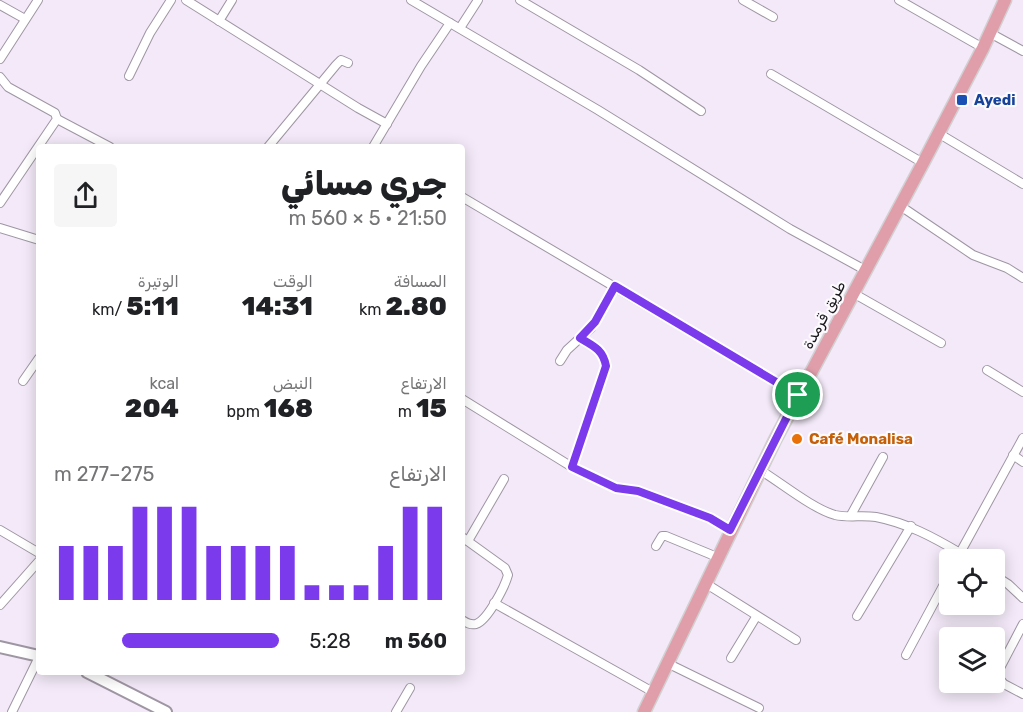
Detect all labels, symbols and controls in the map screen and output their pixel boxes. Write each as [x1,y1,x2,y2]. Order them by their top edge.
place label: Ayedi [974,91,1015,109]
marker: Ayedi [955,93,969,107]
button: share [54,164,117,227]
text: جري مسائي [281,164,447,203]
text: 21:50 · 5 × 560 m [288,206,447,230]
text: الوتيرة [138,272,179,291]
text: الوقت [273,272,313,291]
text: المسافة [394,272,447,291]
street label: طريق قرمدة [799,278,849,352]
text: 5:11 [126,291,179,322]
text: 14:31 [242,291,313,322]
text: 2.80 [385,291,447,322]
text: /km [92,300,126,319]
text: km [359,300,385,319]
pin [772,369,823,420]
text: kcal [150,374,179,393]
text: النبض [273,374,313,393]
text: الارتفاع [401,374,447,393]
icon: arrive [781,378,814,411]
text: 204 [125,393,179,424]
text: 168 [264,393,313,424]
text: 15 [416,393,447,424]
text: bpm [227,402,264,421]
text: m [398,402,416,421]
place label: Café Monalisa [809,430,913,448]
marker: Café Monalisa [790,432,804,446]
text: 275–277 m [54,462,154,486]
text: الارتفاع [389,462,447,486]
map controls [939,549,1005,693]
button: locate [939,549,1005,615]
button: layers [939,627,1005,693]
text: 5:28 [310,629,351,653]
text: 560 m [385,629,447,653]

